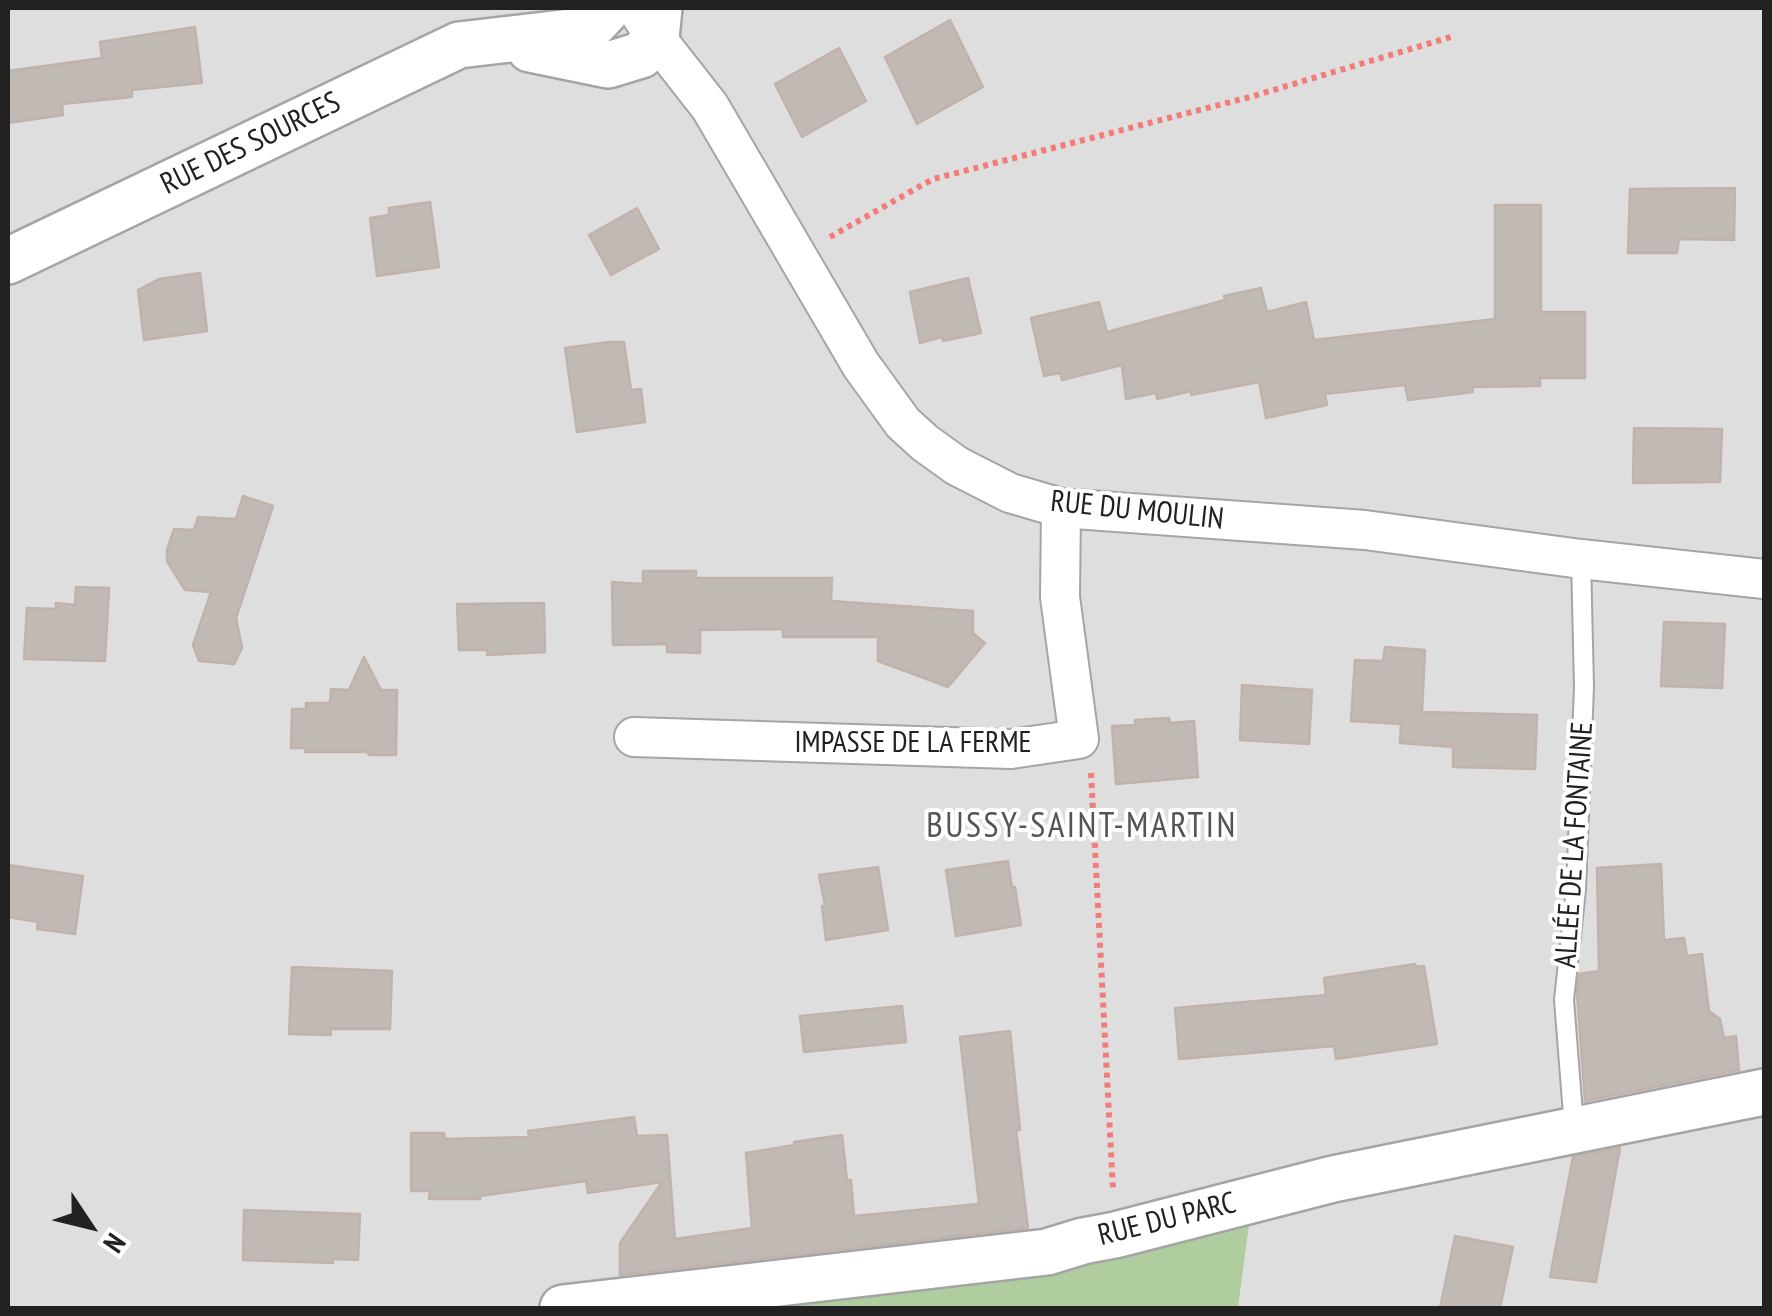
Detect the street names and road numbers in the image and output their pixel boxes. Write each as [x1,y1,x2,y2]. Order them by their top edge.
street label: RUE DES SOURCES [155,85,347,203]
street label: RUE DU MOULIN [1049,484,1225,538]
street label: ALLÉE DE LA FONTAINE [1548,721,1602,969]
street label: IMPASSE DE LA FERME [795,725,1031,761]
street label: RUE DU PARC [1095,1186,1239,1254]

